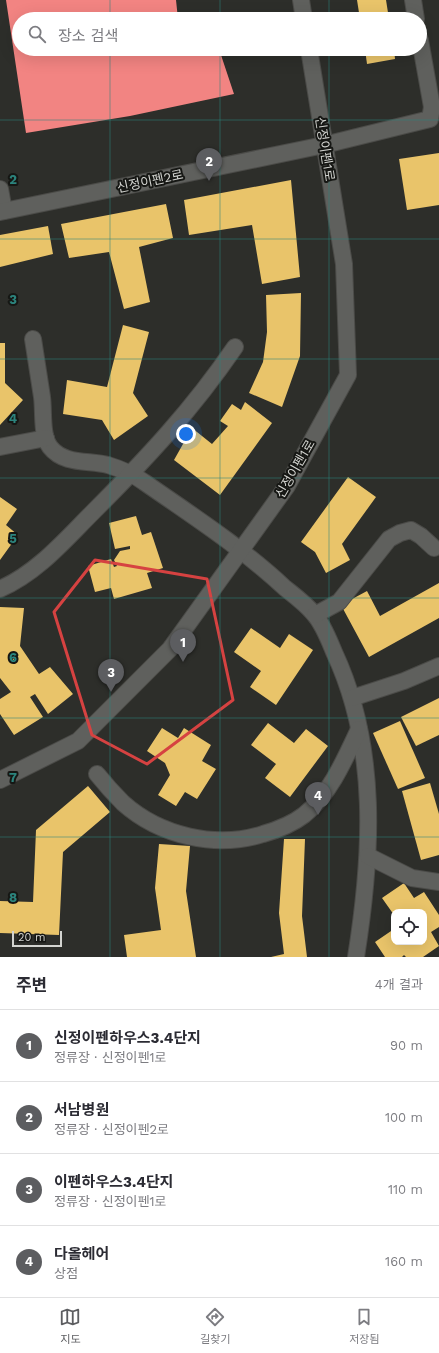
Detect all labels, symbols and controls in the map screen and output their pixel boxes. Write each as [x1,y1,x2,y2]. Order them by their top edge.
search box [12,12,427,56]
icon: search [26,23,48,45]
text: 장소 검색 [58,27,118,45]
street label: 신정이펜1로 [313,116,337,182]
pin: 2 [196,148,222,181]
street label: 신정이펜2로 [115,167,185,195]
text: 2 [9,172,17,187]
text: 3 [9,292,17,307]
text: 4 [9,411,18,426]
your location [176,424,196,444]
street label: 신정이펜1로 [272,437,318,501]
text: 5 [9,531,17,546]
pin: 1 [170,629,196,662]
text: 6 [9,650,17,665]
pin: 3 [98,659,124,692]
text: 7 [9,770,17,785]
pin: 4 [305,782,331,815]
text: 8 [9,890,17,905]
map controls [391,909,427,945]
button: locate [391,909,427,945]
scale bar [12,929,62,948]
text: 20 m [18,931,46,944]
text: 주변 [16,975,47,995]
text: 4개 결과 [375,977,423,992]
text: 신정이펜하우스3.4단지 [54,1029,201,1047]
text: 1 [26,1038,32,1053]
text: 90 m [390,1038,423,1053]
text: 정류장 · 신정이펜1로 [54,1050,167,1065]
text: 서남병원 [54,1101,109,1119]
text: 2 [25,1110,33,1125]
text: 100 m [385,1110,423,1125]
text: 정류장 · 신정이펜2로 [54,1122,169,1137]
text: 이펜하우스3.4단지 [54,1173,173,1191]
text: 3 [25,1182,33,1197]
text: 110 m [388,1182,423,1197]
text: 정류장 · 신정이펜1로 [54,1194,167,1209]
text: 다올헤어 [54,1245,109,1263]
text: 4 [25,1254,33,1269]
text: 160 m [385,1254,423,1269]
text: 상점 [54,1266,78,1281]
tab: 지도 [59,1306,81,1346]
tab: 길찾기 [200,1306,231,1346]
tab: 저장됨 [349,1306,380,1346]

